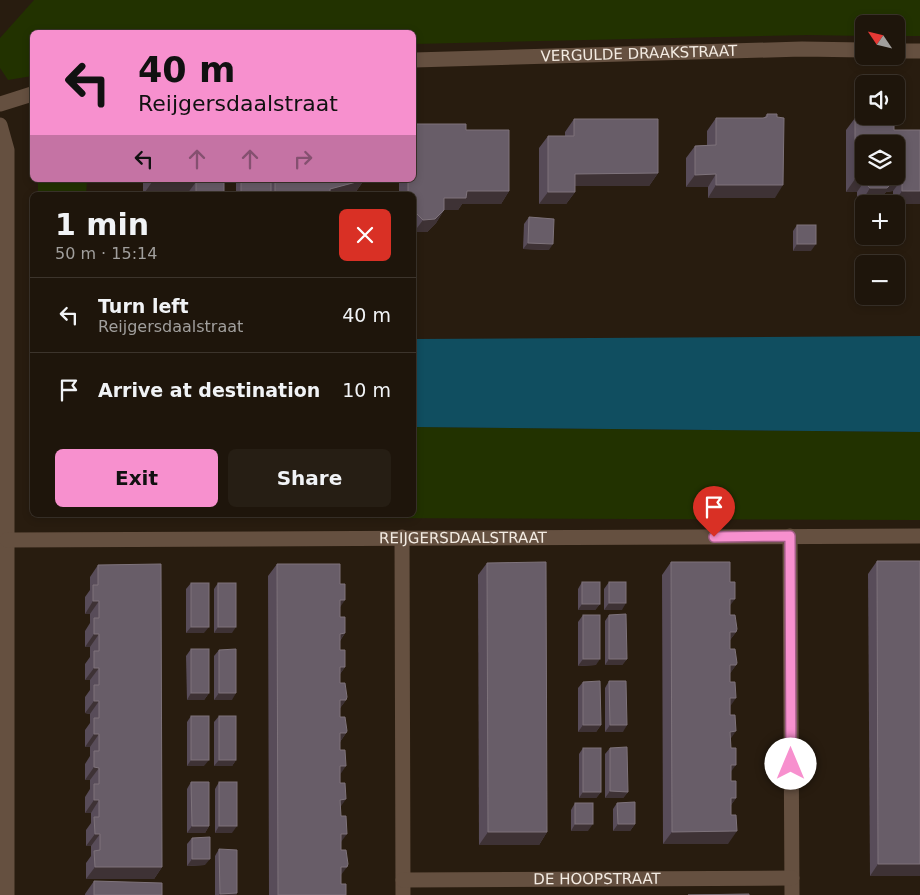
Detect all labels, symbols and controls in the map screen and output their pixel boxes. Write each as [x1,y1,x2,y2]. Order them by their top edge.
north arrow [855,15,905,65]
map controls [855,15,905,305]
street label: VERGULDE DRAAKSTRAAT [540,42,738,65]
icon: left [55,50,120,115]
text: 40 m [138,50,235,90]
button: sound [855,75,905,125]
text: Reijgersdaalstraat [138,91,338,116]
button: layers [855,135,905,185]
icon: left [130,145,158,173]
icon: ahead [183,145,211,173]
icon: ahead [236,145,264,173]
icon: right [289,145,317,173]
button: + [855,195,905,245]
text: 1 min [55,207,149,242]
button: close [339,209,391,261]
text: 50 m · 15:14 [55,244,157,263]
button: − [855,255,905,305]
text: Turn left [98,295,189,317]
icon: left [55,301,83,329]
text: 40 m [342,304,391,326]
text: Reijgersdaalstraat [98,317,243,336]
icon: arrive [55,376,83,404]
text: Arrive at destination [98,379,320,401]
text: 10 m [342,379,391,401]
button: Exit [55,449,218,507]
button: Share [228,449,391,507]
pin [693,486,735,537]
icon: arrive [700,493,728,521]
street label: REIJGERSDAALSTRAAT [379,529,548,547]
position arrow [764,737,816,789]
street label: DE HOOPSTRAAT [533,870,662,888]

